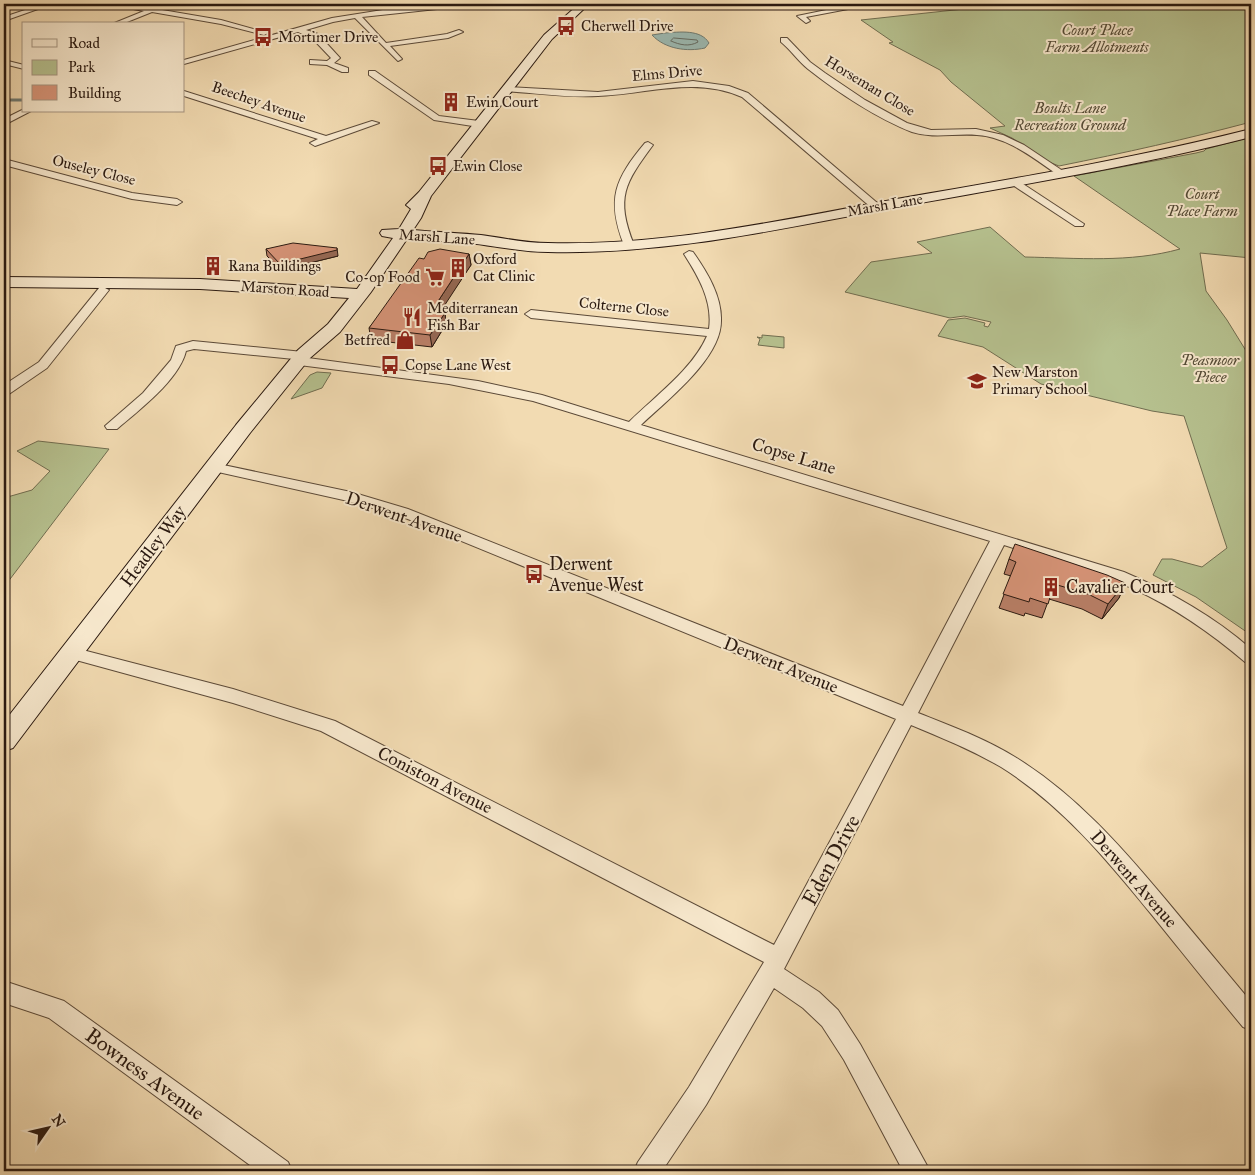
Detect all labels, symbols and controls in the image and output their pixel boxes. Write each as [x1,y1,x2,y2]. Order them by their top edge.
bus stop icon: Cherwell Drive [555,15,577,37]
place label: Cherwell Drive [581,17,673,35]
park label: Court Place Farm Allotments [1044,21,1149,56]
legend [22,22,185,112]
bus stop icon: Mortimer Drive [252,26,274,48]
place label: Mortimer Drive [278,28,378,46]
text: Road [68,34,100,52]
street label: Horseman Close [822,52,918,120]
text: Park [68,58,95,76]
street label: Elms Drive [631,61,703,85]
street label: Beechey Avenue [210,77,308,127]
text: Building [68,84,122,102]
building icon: Ewin Court [440,91,462,113]
place label: Ewin Court [466,93,539,111]
park label: Boults Lane Recreation Ground [1013,99,1127,134]
street label: Ouseley Close [50,151,138,189]
bus stop icon: Ewin Close [427,155,449,177]
place label: Ewin Close [453,157,522,175]
park label: Court Place Farm [1166,185,1238,220]
street label: Marsh Lane [846,190,924,220]
street label: Marsh Lane [398,225,476,249]
place label: Oxford Cat Clinic [473,250,535,285]
building icon: Rana Buildings [202,255,224,277]
place label: Rana Buildings [228,257,321,275]
building icon: Oxford Cat Clinic [447,257,469,279]
supermarket icon: Co-op Food [424,266,446,288]
place label: Co-op Food [345,268,420,286]
street label: Marston Road [240,277,331,301]
street label: Colterne Close [578,293,670,321]
place label: Mediterranean Fish Bar [427,299,518,334]
restaurant icon: Mediterranean Fish Bar [401,306,423,328]
shop icon: Betfred [394,329,416,351]
place label: Betfred [344,331,390,349]
park label: Peasmoor Piece [1181,351,1240,386]
bus stop icon: Copse Lane West [379,354,401,376]
place label: Copse Lane West [405,356,512,374]
place label: New Marston Primary School [992,363,1089,398]
school or university icon: New Marston Primary School [966,370,988,392]
street label: Copse Lane [749,433,839,479]
street label: Derwent Avenue [343,487,465,547]
street label: Headley Way [115,501,191,591]
place label: Derwent Avenue West [548,553,644,596]
bus stop icon: Derwent Avenue West [523,563,545,585]
building icon: Cavalier Court [1040,576,1062,598]
place label: Cavalier Court [1066,576,1175,598]
street label: Derwent Avenue [720,632,842,698]
street label: Coniston Avenue [374,742,496,818]
street label: Eden Drive [796,810,866,910]
street label: Derwent Avenue [1086,826,1182,932]
street label: Bowness Avenue [80,1022,210,1126]
north arrow [22,1102,72,1152]
text: N [48,1111,69,1131]

